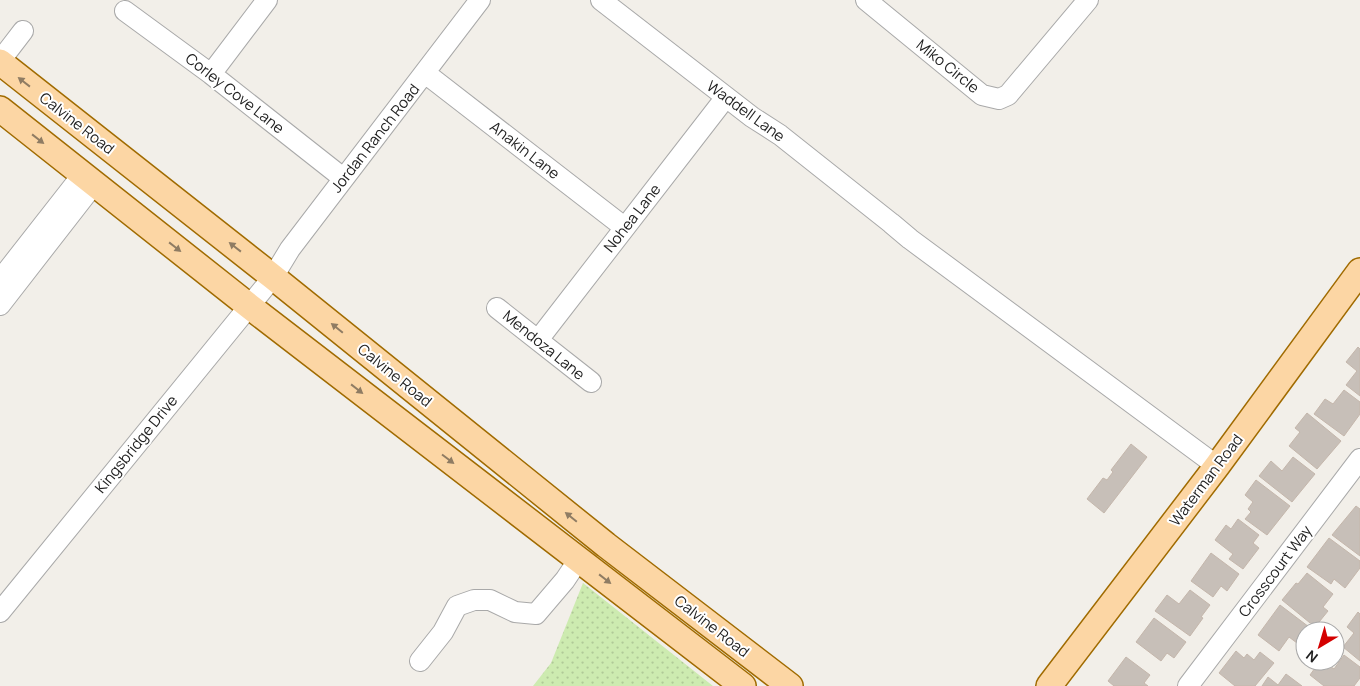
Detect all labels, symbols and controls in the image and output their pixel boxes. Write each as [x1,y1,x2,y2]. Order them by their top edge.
street label: Miko Circle [912,34,984,98]
street label: Corley Cove Lane [181,48,289,138]
one-way arrow [18,76,31,87]
street label: Waddell Lane [703,76,790,147]
street label: Jordan Ranch Road [326,79,424,197]
street label: Calvine Road [35,87,119,159]
street label: Anakin Lane [486,116,564,184]
one-way arrow [31,134,45,144]
street label: Nohea Lane [599,179,666,257]
one-way arrow [229,241,242,252]
one-way arrow [168,242,181,253]
street label: Mendoza Lane [499,305,590,385]
one-way arrow [331,323,344,334]
street label: Calvine Road [353,339,437,411]
one-way arrow [350,384,364,394]
street label: Kingsbridge Drive [90,390,182,497]
street label: Waterman Road [1164,430,1248,530]
one-way arrow [441,454,455,464]
one-way arrow [565,511,578,522]
street label: Crosscourt Way [1234,521,1317,621]
one-way arrow [598,574,611,585]
street label: Calvine Road [670,590,754,662]
north arrow [1295,621,1345,671]
text: N [1302,646,1322,667]

